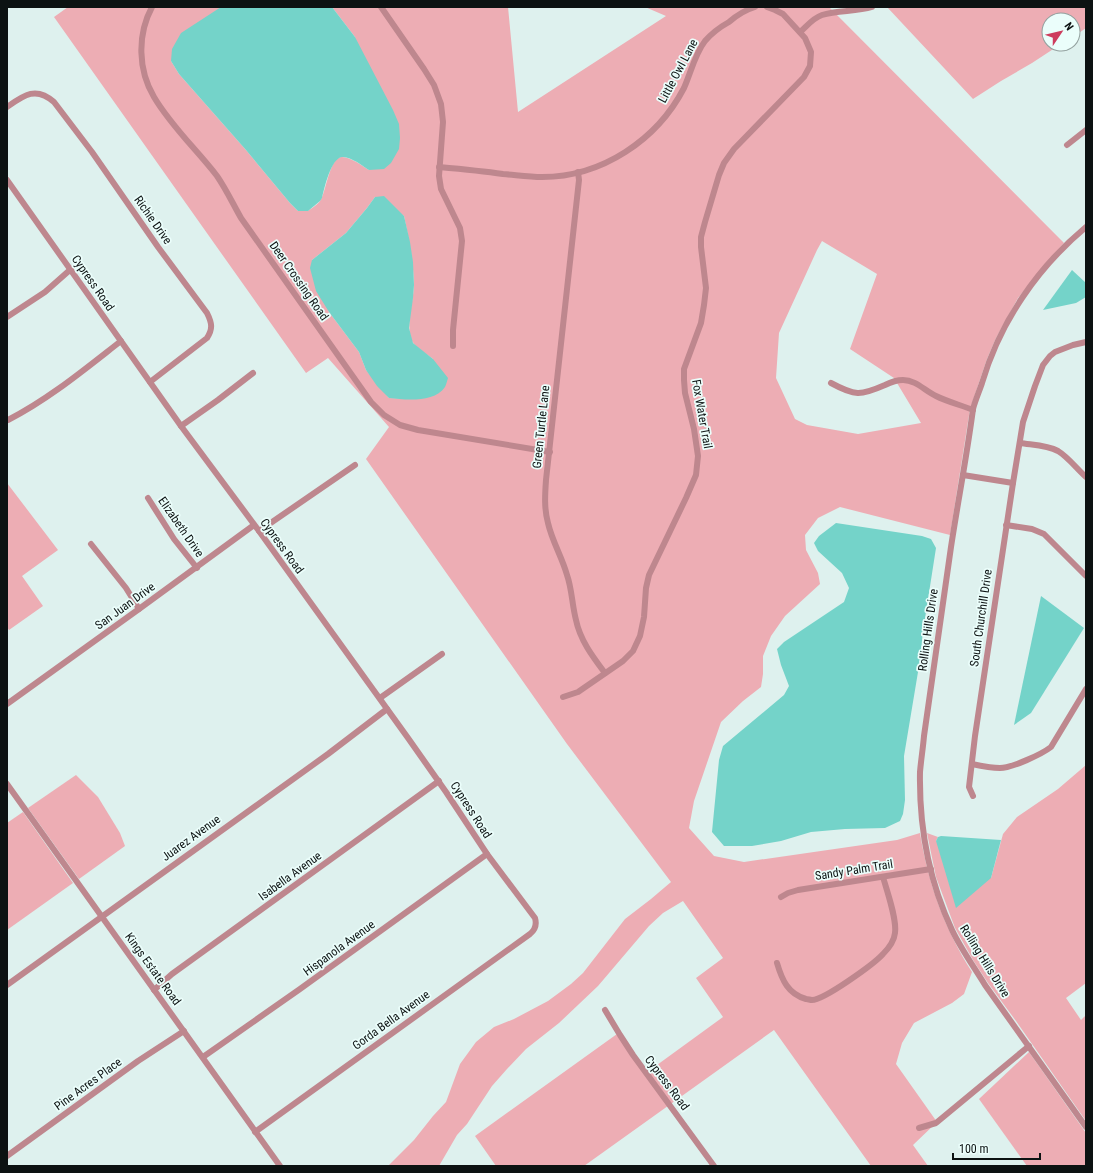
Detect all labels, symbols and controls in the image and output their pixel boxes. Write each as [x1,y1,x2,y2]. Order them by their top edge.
north arrow [1041,12,1081,52]
text: N [1062,20,1076,33]
street label: Little Owl Lane [655,36,701,105]
street label: Richie Drive [131,193,175,247]
street label: Deer Crossing Road [267,239,331,323]
street label: Cypress Road [69,252,117,314]
street label: Fox Water Trail [689,378,715,450]
street label: Green Turtle Lane [530,385,552,469]
street label: Elizabeth Drive [155,494,207,560]
street label: Cypress Road [257,516,307,576]
street label: South Churchill Drive [967,568,995,668]
street label: San Juan Drive [92,579,158,632]
street label: Rolling Hills Drive [915,588,941,672]
street label: Cypress Road [448,779,495,841]
street label: Juarez Avenue [159,812,223,864]
street label: Isabella Avenue [256,848,324,904]
street label: Sandy Palm Trail [814,857,894,883]
street label: Hispanola Avenue [301,917,378,979]
street label: Rolling Hills Drive [957,922,1013,1000]
street label: Kings Estate Road [122,930,184,1008]
street label: Gorda Bella Avenue [350,987,433,1053]
street label: Cypress Road [642,1053,692,1113]
street label: Pine Acres Place [52,1055,125,1113]
scale bar [953,1135,1040,1161]
text: 100 m [959,1142,989,1156]

